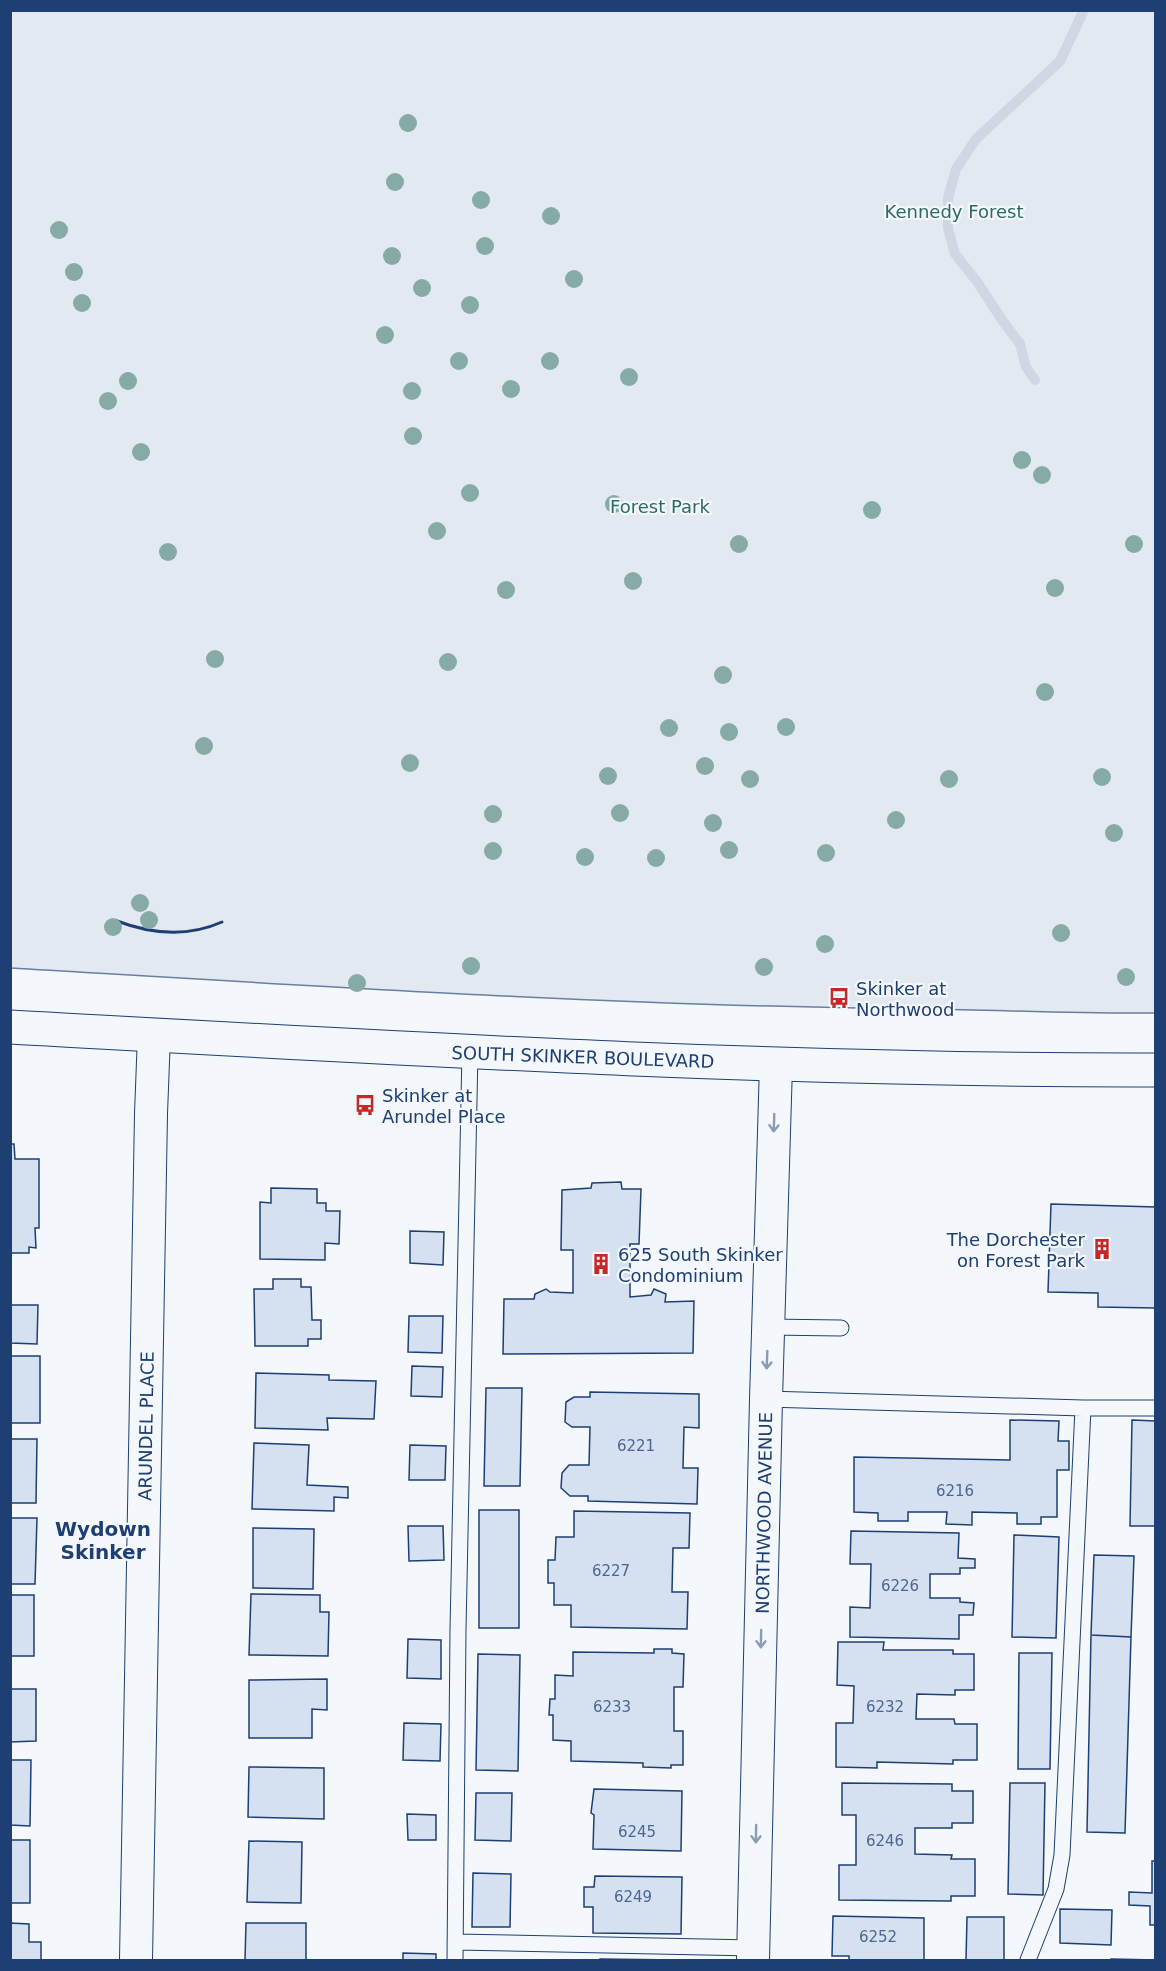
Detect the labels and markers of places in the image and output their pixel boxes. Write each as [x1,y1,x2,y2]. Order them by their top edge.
place label: Skinker at Northwood [856,978,955,1020]
bus stop icon: Skinker at Northwood [827,986,851,1010]
place label: Skinker at Arundel Place [382,1085,506,1127]
bus stop icon: Skinker at Arundel Place [353,1093,377,1117]
place label: The Dorchester on Forest Park [946,1229,1086,1271]
building icon: The Dorchester on Forest Park [1090,1237,1114,1261]
place label: 625 South Skinker Condominium [618,1244,783,1286]
building icon: 625 South Skinker Condominium [589,1252,613,1276]

